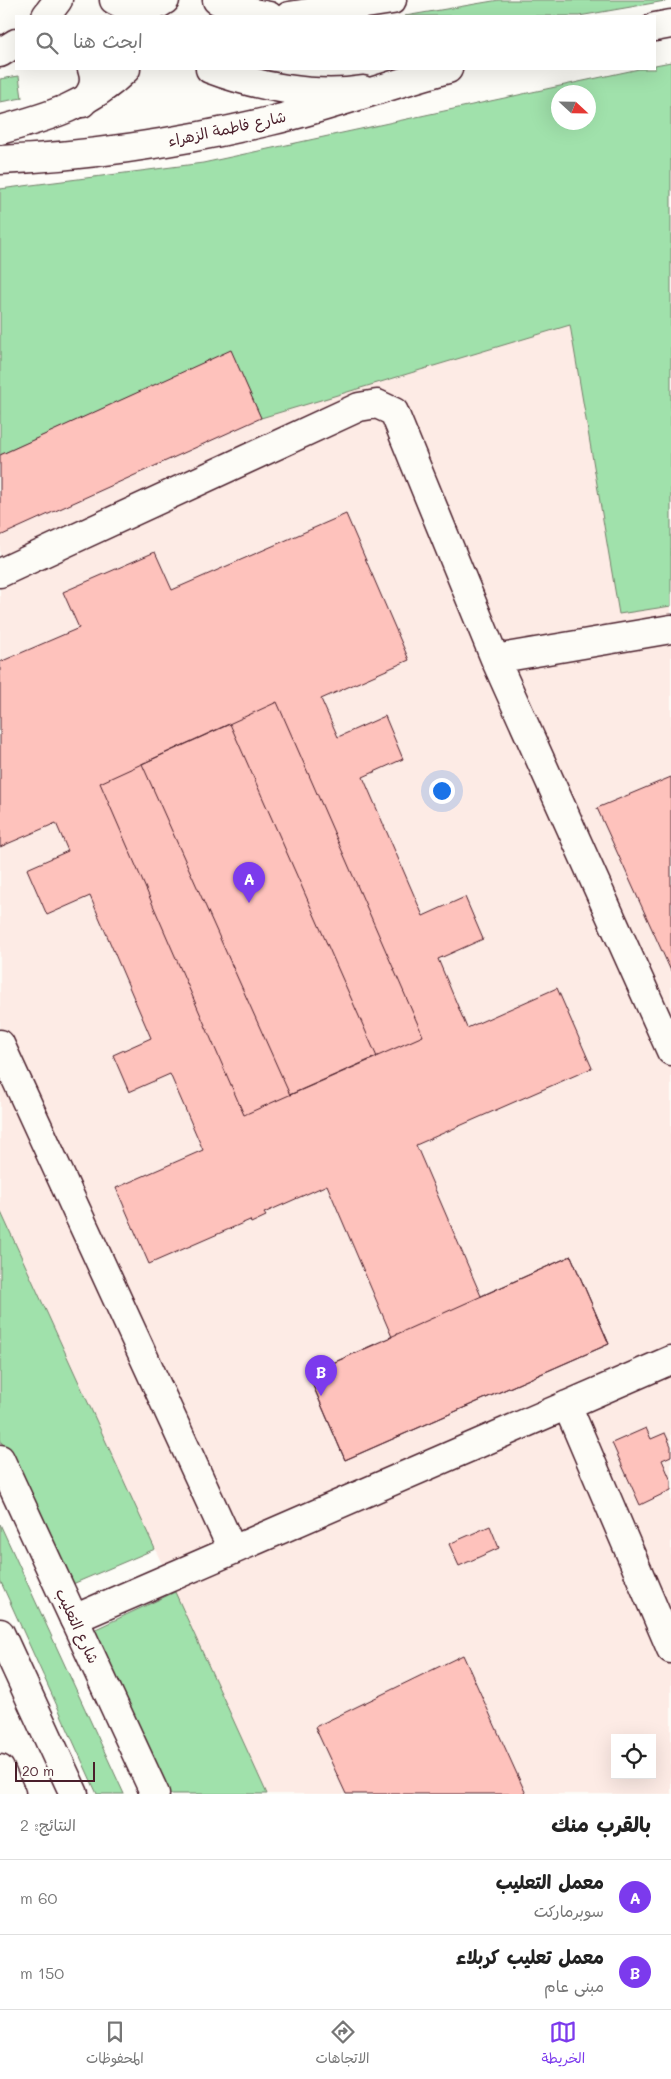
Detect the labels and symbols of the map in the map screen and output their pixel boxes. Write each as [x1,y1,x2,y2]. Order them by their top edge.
north arrow [551,85,596,130]
street label: شارع فاطمة الزهراء [166,106,288,151]
your location [429,778,455,804]
pin: A [233,862,265,903]
pin: B [305,1355,337,1396]
street label: شارع التعليب [51,1585,104,1667]
scale bar [15,1759,95,1782]

